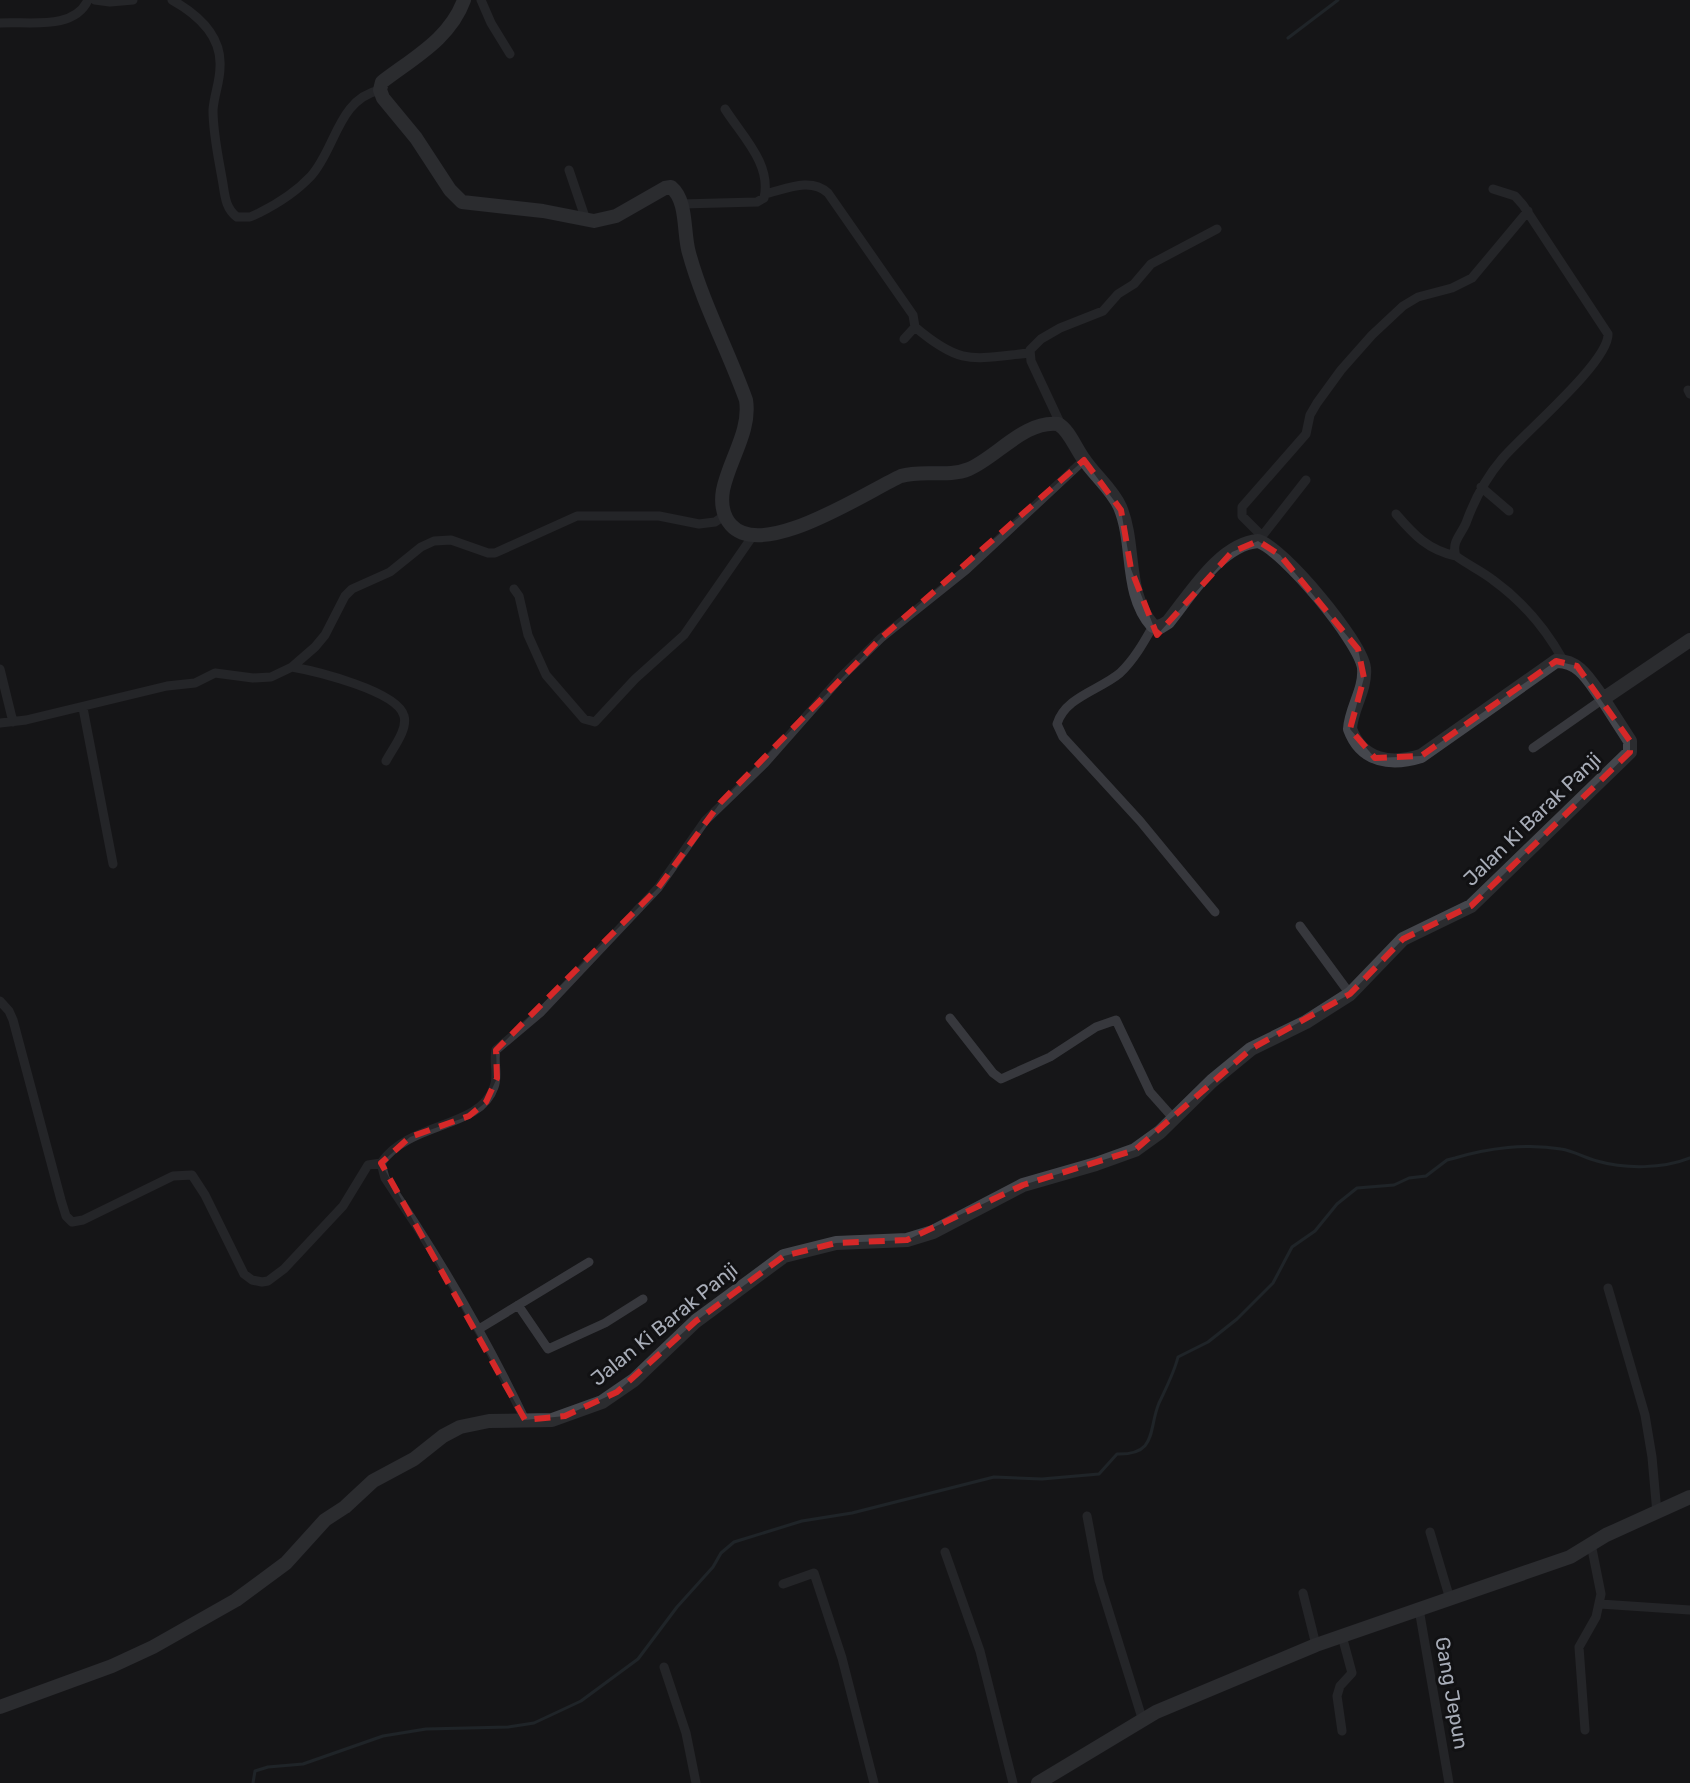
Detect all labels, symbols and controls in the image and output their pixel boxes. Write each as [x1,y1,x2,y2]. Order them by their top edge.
street label: Jalan Ki Barak Panji [1458,747,1606,891]
street label: Jalan Ki Barak Panji [586,1257,742,1391]
street label: Gang Jepun [1430,1635,1474,1751]

